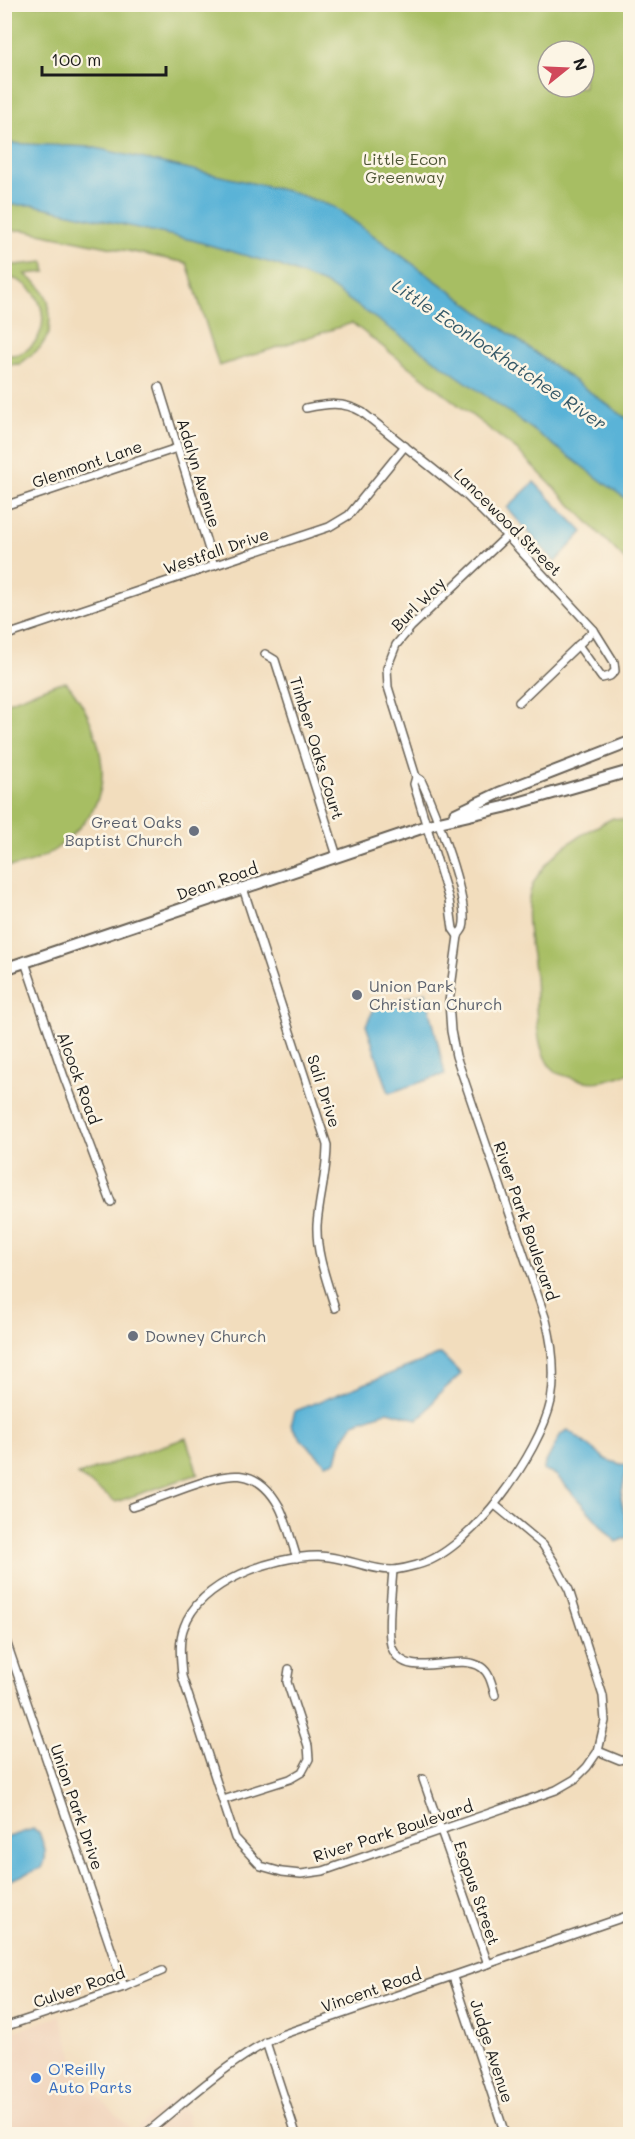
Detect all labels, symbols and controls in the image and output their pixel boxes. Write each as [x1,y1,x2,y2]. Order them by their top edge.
scale bar [42,39,166,77]
north arrow [536,39,596,99]
text: 100 m [51,47,101,71]
text: N [569,55,593,73]
park label: Little Econ Greenway [363,148,447,187]
water label: Little Econlockhatchee River [388,273,612,435]
street label: Adalyn Avenue [173,416,226,530]
street label: Glenmont Lane [29,435,145,492]
street label: Lancewood Street [450,463,567,580]
street label: Westfall Drive [160,523,271,578]
street label: Burl Way [386,572,449,635]
street label: Timber Oaks Court [286,674,349,822]
place label: Great Oaks Baptist Church [65,811,182,850]
marker: Great Oaks Baptist Church [187,824,201,838]
street label: Dean Road [173,857,260,904]
place label: Union Park Christian Church [369,975,502,1014]
marker: Union Park Christian Church [350,988,364,1002]
street label: Alcock Road [53,1029,106,1127]
street label: Sali Drive [303,1052,346,1130]
street label: River Park Boulevard [489,1139,564,1303]
place label: Downey Church [145,1325,266,1346]
marker: Downey Church [126,1329,140,1343]
street label: Union Park Drive [46,1741,109,1872]
street label: River Park Boulevard [310,1795,475,1866]
street label: Esopus Street [450,1838,505,1948]
street label: Culver Road [30,1961,127,2012]
street label: Vincent Road [318,1963,424,2016]
street label: Judge Avenue [466,1997,519,2105]
place label: O'Reilly Auto Parts [48,2058,132,2097]
marker: O'Reilly Auto Parts [29,2071,43,2085]

